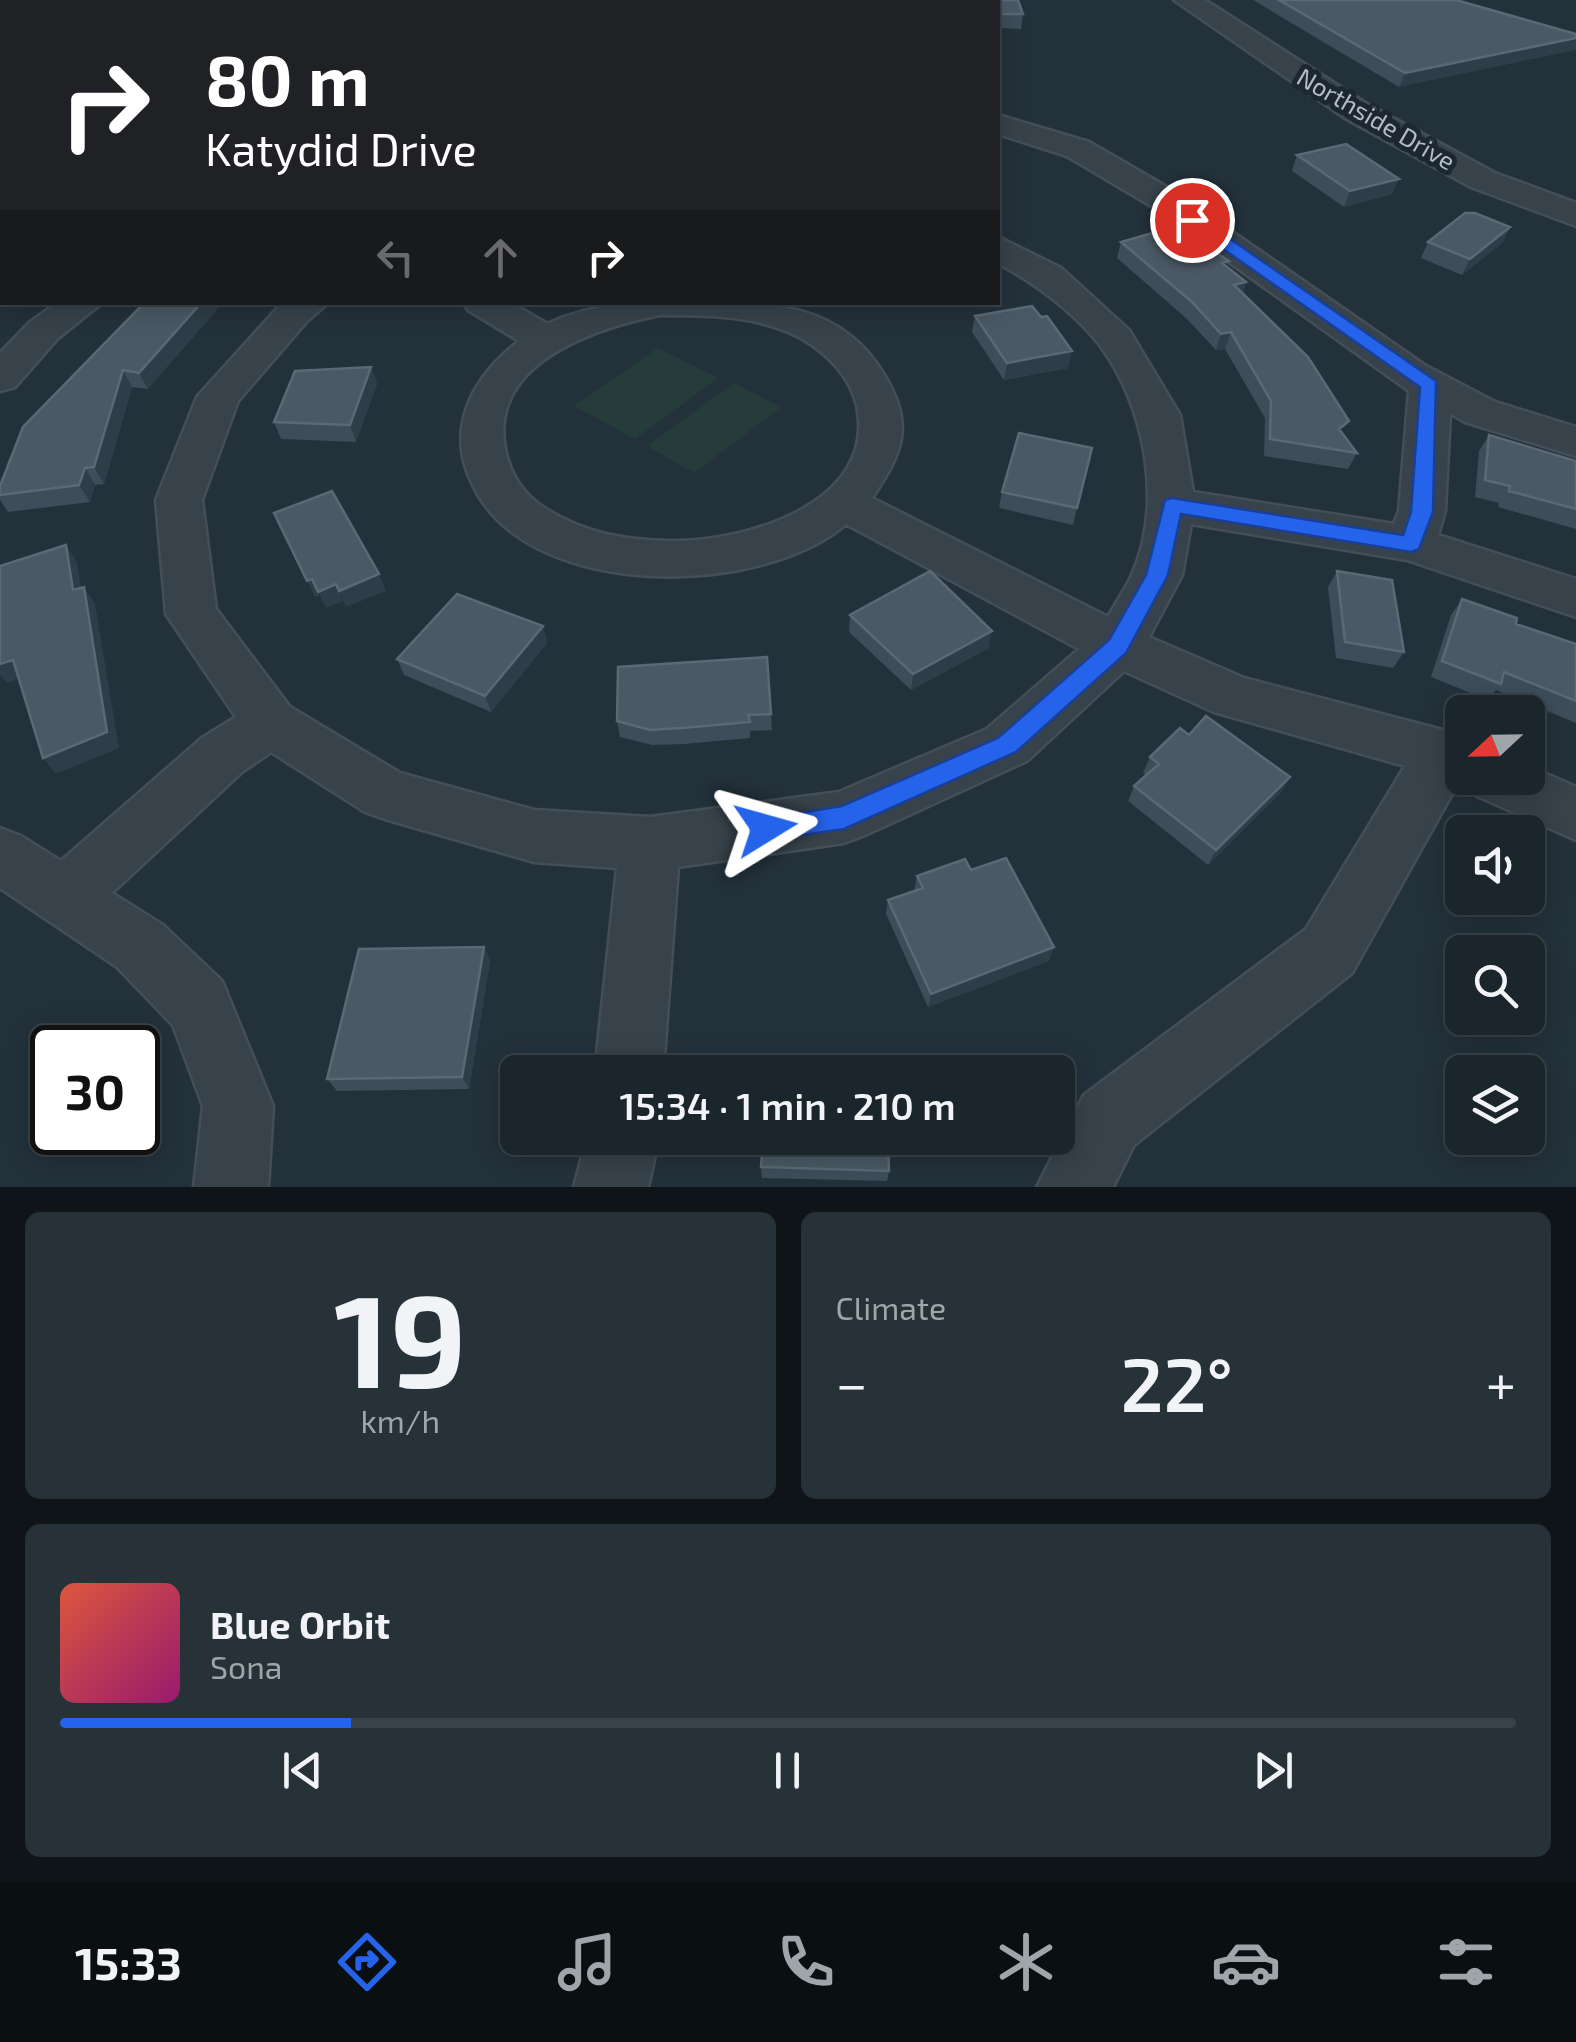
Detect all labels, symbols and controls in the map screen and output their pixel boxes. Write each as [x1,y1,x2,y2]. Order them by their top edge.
text: 80 m [205,36,370,120]
icon: right [40,40,170,170]
street label: Northside Drive [1292,61,1461,175]
text: Katydid Drive [205,121,477,175]
pin [1150,178,1235,263]
icon: arrive [1165,193,1220,248]
icon: left [368,230,423,285]
icon: ahead [473,230,528,285]
icon: right [578,230,633,285]
north arrow [1445,695,1545,795]
map controls [1445,695,1545,1155]
position arrow [714,776,818,880]
button: sound [1445,815,1545,915]
button: search [1445,935,1545,1035]
speed limit sign: 30 [30,1025,160,1155]
button: layers [1445,1055,1545,1155]
text: 15:34 · 1 min · 210 m [619,1082,956,1128]
text: 19 [334,1258,467,1414]
text: Climate [836,1288,946,1326]
text: 22° [1121,1337,1233,1427]
text: − [836,1349,868,1415]
text: + [1486,1349,1516,1415]
text: km/h [361,1401,440,1439]
text: Blue Orbit [210,1601,390,1647]
text: Sona [210,1647,282,1685]
icon: previous [275,1743,330,1798]
icon: pause [760,1743,815,1798]
icon: next [1246,1743,1301,1798]
icon: directions [332,1927,402,1997]
icon: music [552,1927,622,1997]
icon: phone [771,1927,841,1997]
icon: climate [991,1927,1061,1997]
icon: car [1211,1927,1281,1997]
icon: filters [1431,1927,1501,1997]
text: 15:33 [75,1935,182,1989]

